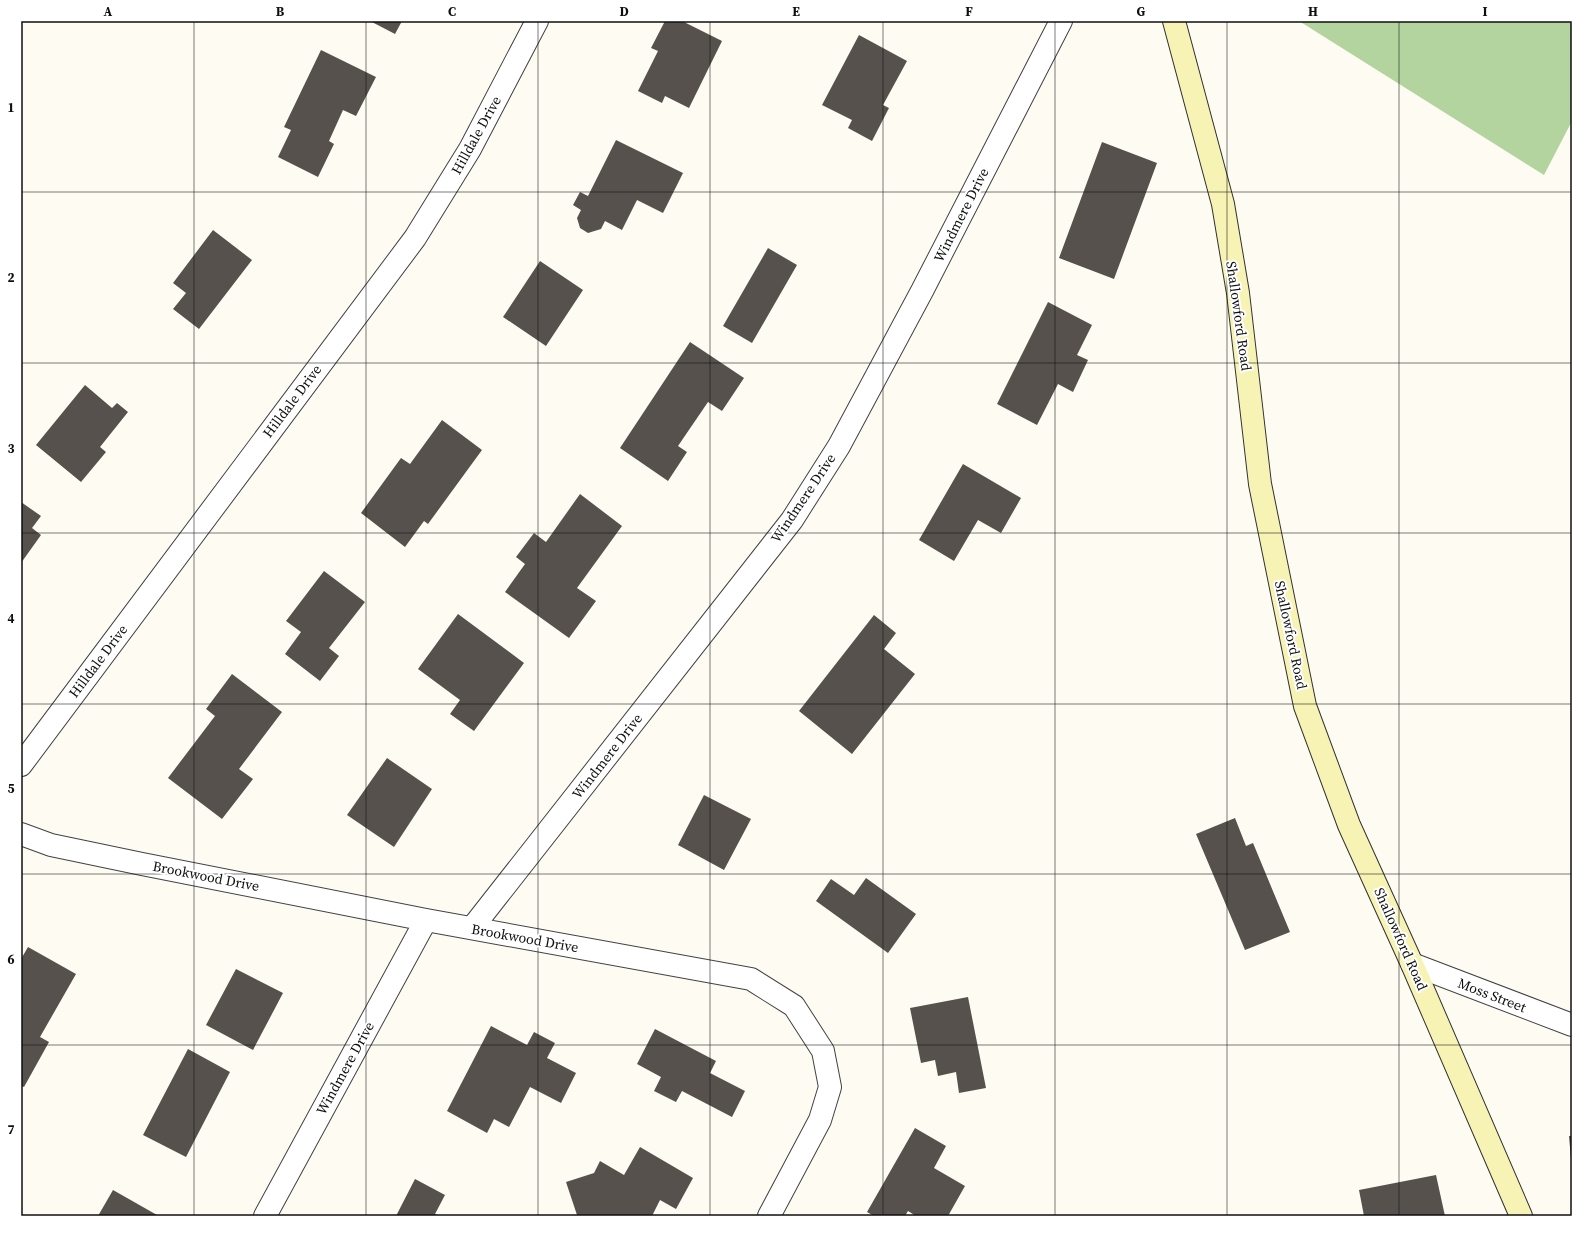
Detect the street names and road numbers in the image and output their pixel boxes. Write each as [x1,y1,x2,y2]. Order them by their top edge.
street label: Hilldale Drive [446,92,506,178]
street label: Windmere Drive [929,164,993,266]
street label: Shallowford Road [1221,260,1257,372]
street label: Hilldale Drive [258,360,326,442]
street label: Windmere Drive [766,450,840,546]
street label: Shallowford Road [1270,579,1312,691]
street label: Hilldale Drive [64,620,132,702]
street label: Windmere Drive [567,709,647,803]
street label: Brookwood Drive [151,856,261,896]
street label: Shallowford Road [1369,884,1433,994]
street label: Brookwood Drive [470,919,580,957]
street label: Moss Street [1455,973,1529,1017]
street label: Windmere Drive [311,1018,379,1118]

